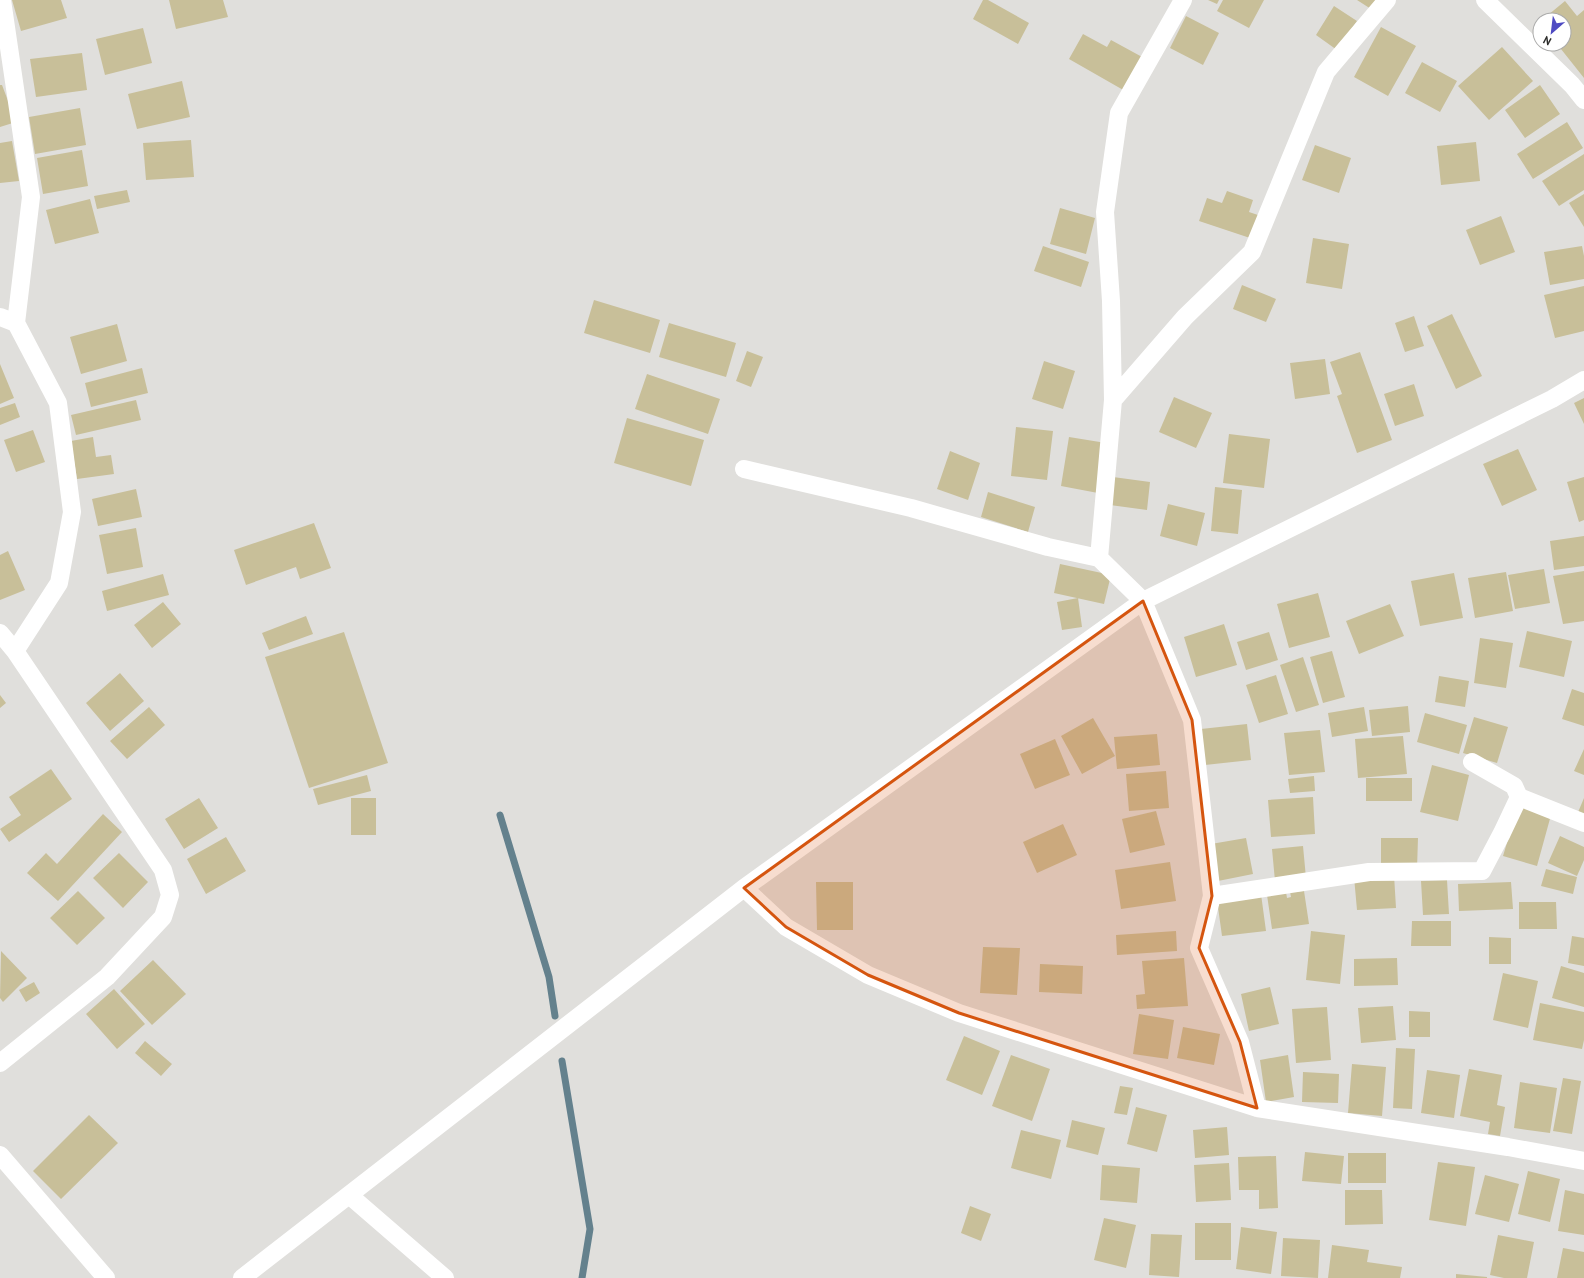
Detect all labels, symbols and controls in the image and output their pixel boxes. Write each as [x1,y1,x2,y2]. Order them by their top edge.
north arrow [1532,12,1572,52]
text: N [1541,33,1554,49]

